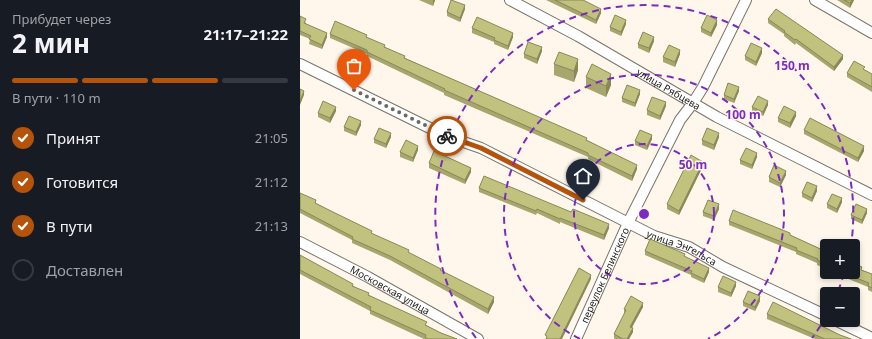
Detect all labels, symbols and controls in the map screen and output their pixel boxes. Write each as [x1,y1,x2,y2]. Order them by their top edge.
text: Прибудет через [12,10,111,28]
text: 21:17–21:22 [203,24,288,44]
text: 2 мин [12,25,90,61]
pin [337,49,371,90]
icon: bag [343,55,365,77]
text: 150 m [774,57,810,74]
street label: улица Рябцева [634,65,703,113]
text: В пути · 110 m [12,89,101,107]
text: 100 m [725,106,761,123]
courier [427,116,467,156]
icon: bike [436,125,458,147]
icon: check [12,127,34,149]
text: Принят [46,128,100,148]
text: 21:05 [255,129,288,147]
text: 50 m [679,156,707,173]
pin [566,159,600,200]
icon: home [572,165,594,187]
icon: check [12,171,34,193]
text: Готовится [46,172,118,192]
text: 21:12 [255,173,288,191]
centre of rings [637,207,651,221]
icon: check [12,215,34,237]
text: В пути [46,216,93,236]
text: 21:13 [255,217,288,235]
street label: переулок Белинского [577,225,632,325]
street label: улица Энгельса [644,226,719,269]
map controls [820,239,860,327]
button: + [820,239,860,279]
text: Доставлен [46,260,123,280]
street label: Московская улица [348,262,432,317]
button: − [820,287,860,327]

